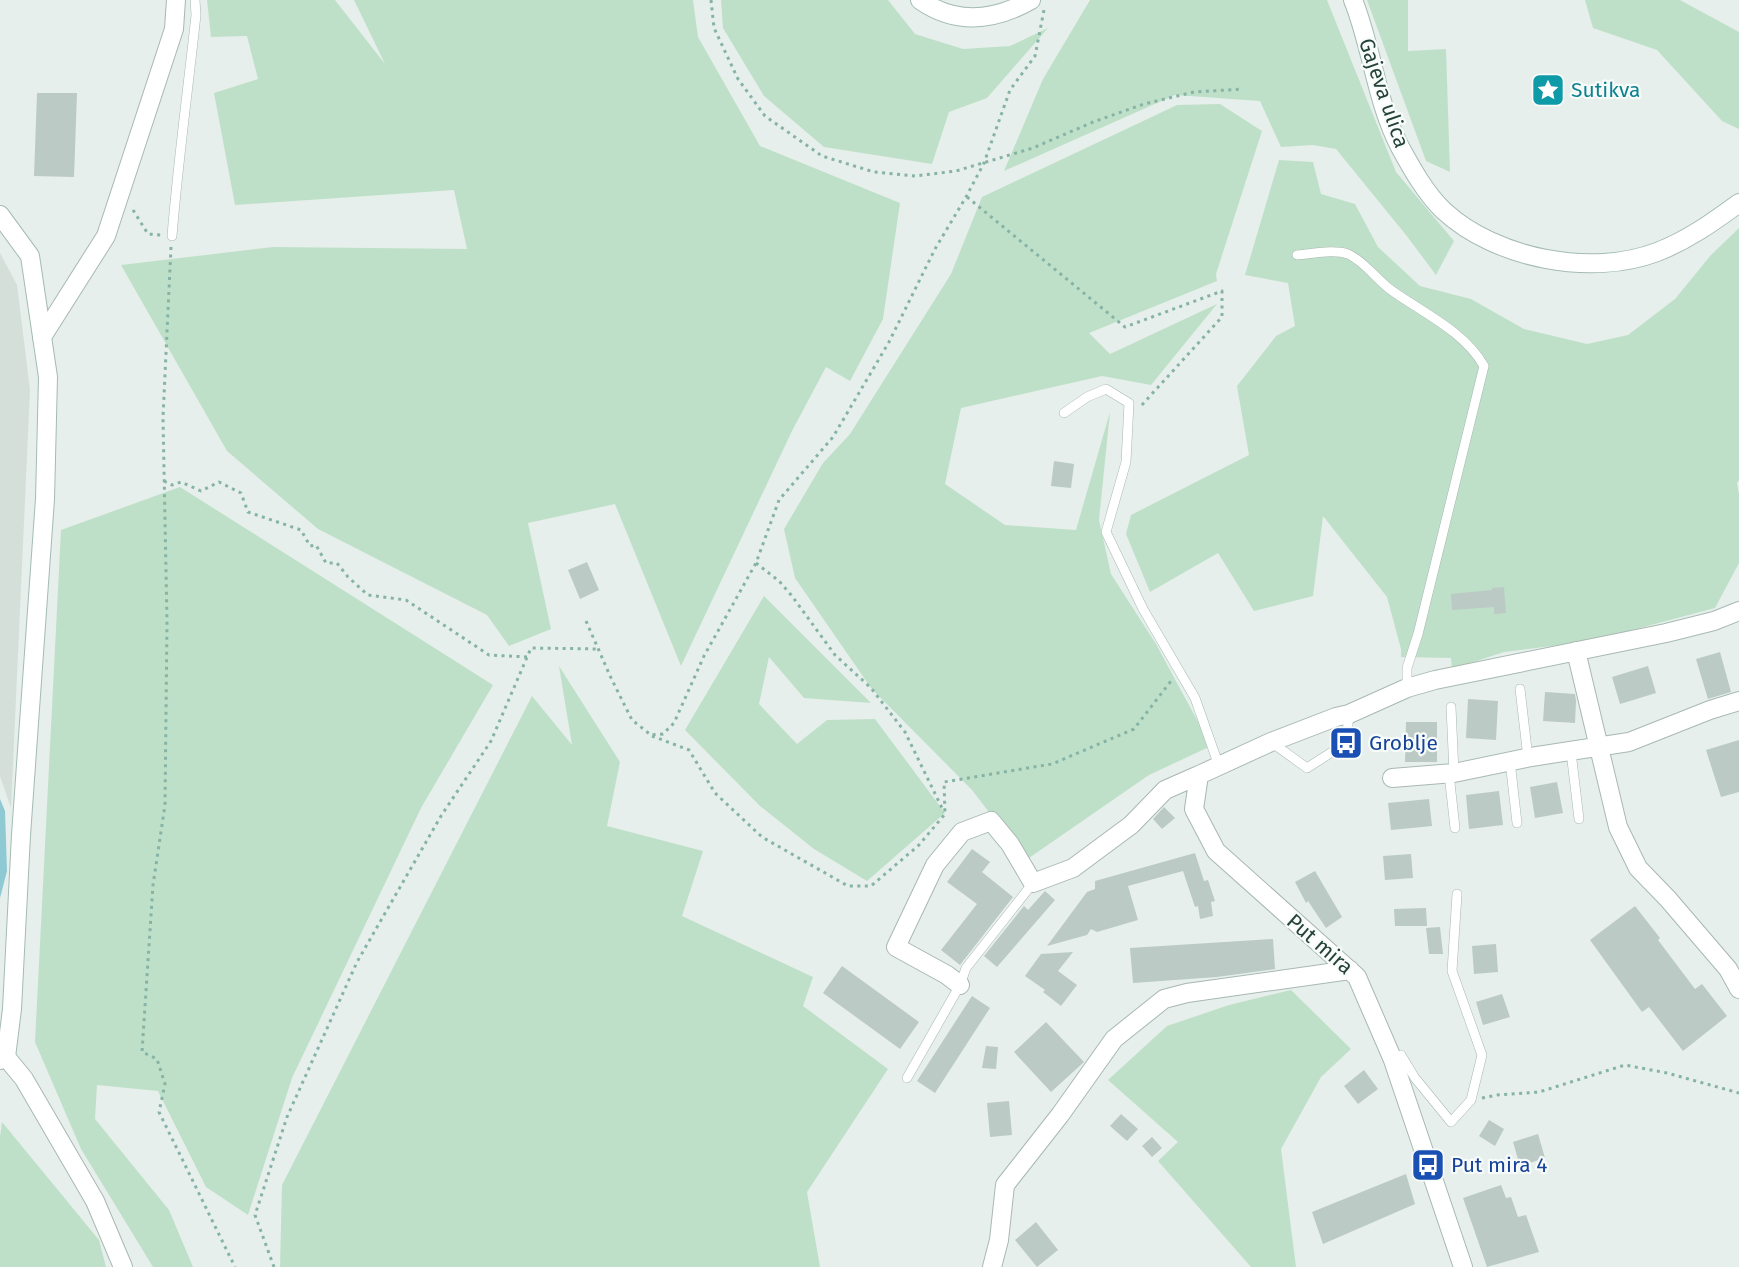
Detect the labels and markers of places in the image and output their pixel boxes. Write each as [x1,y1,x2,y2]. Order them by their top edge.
place icon: Sutikva [1530,72,1566,108]
place label: Sutikva [1571,77,1640,103]
bus stop icon: Groblje [1328,725,1364,761]
place label: Groblje [1369,730,1438,756]
bus stop icon: Put mira 4 [1410,1147,1446,1183]
place label: Put mira 4 [1451,1152,1547,1178]

